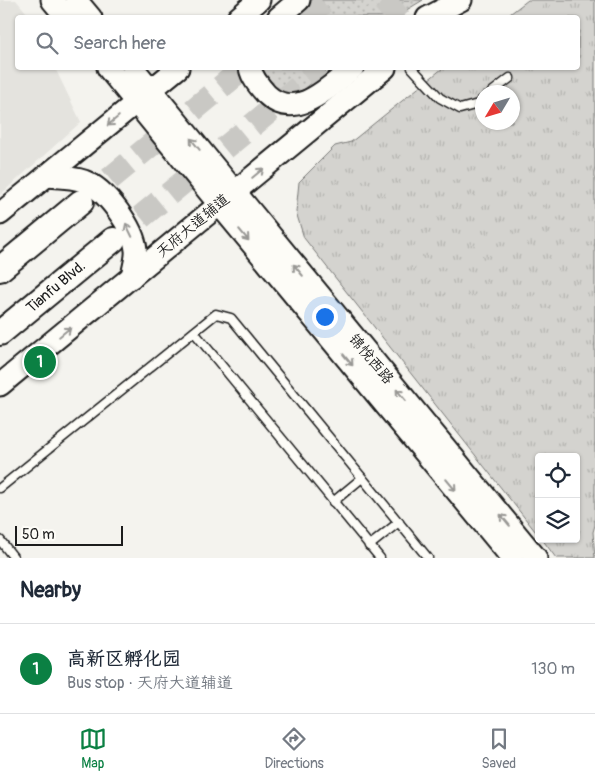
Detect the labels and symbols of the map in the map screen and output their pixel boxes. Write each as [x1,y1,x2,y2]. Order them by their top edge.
north arrow [475,85,520,130]
one-way arrow [107,115,120,126]
one-way arrow [189,138,200,151]
one-way arrow [251,167,264,179]
street label: 天府大道辅道 [152,190,234,262]
one-way arrow [123,223,133,238]
one-way arrow [239,228,250,241]
street label: Tianfu Blvd. [22,257,90,317]
one-way arrow [292,264,303,277]
your location [312,304,338,330]
one-way arrow [58,326,71,338]
street label: 锦悦西路 [344,330,398,388]
pin: 1 [24,343,56,381]
one-way arrow [342,353,353,366]
one-way arrow [396,389,407,402]
one-way arrow [446,478,457,491]
one-way arrow [499,514,510,527]
scale bar [15,523,122,546]

